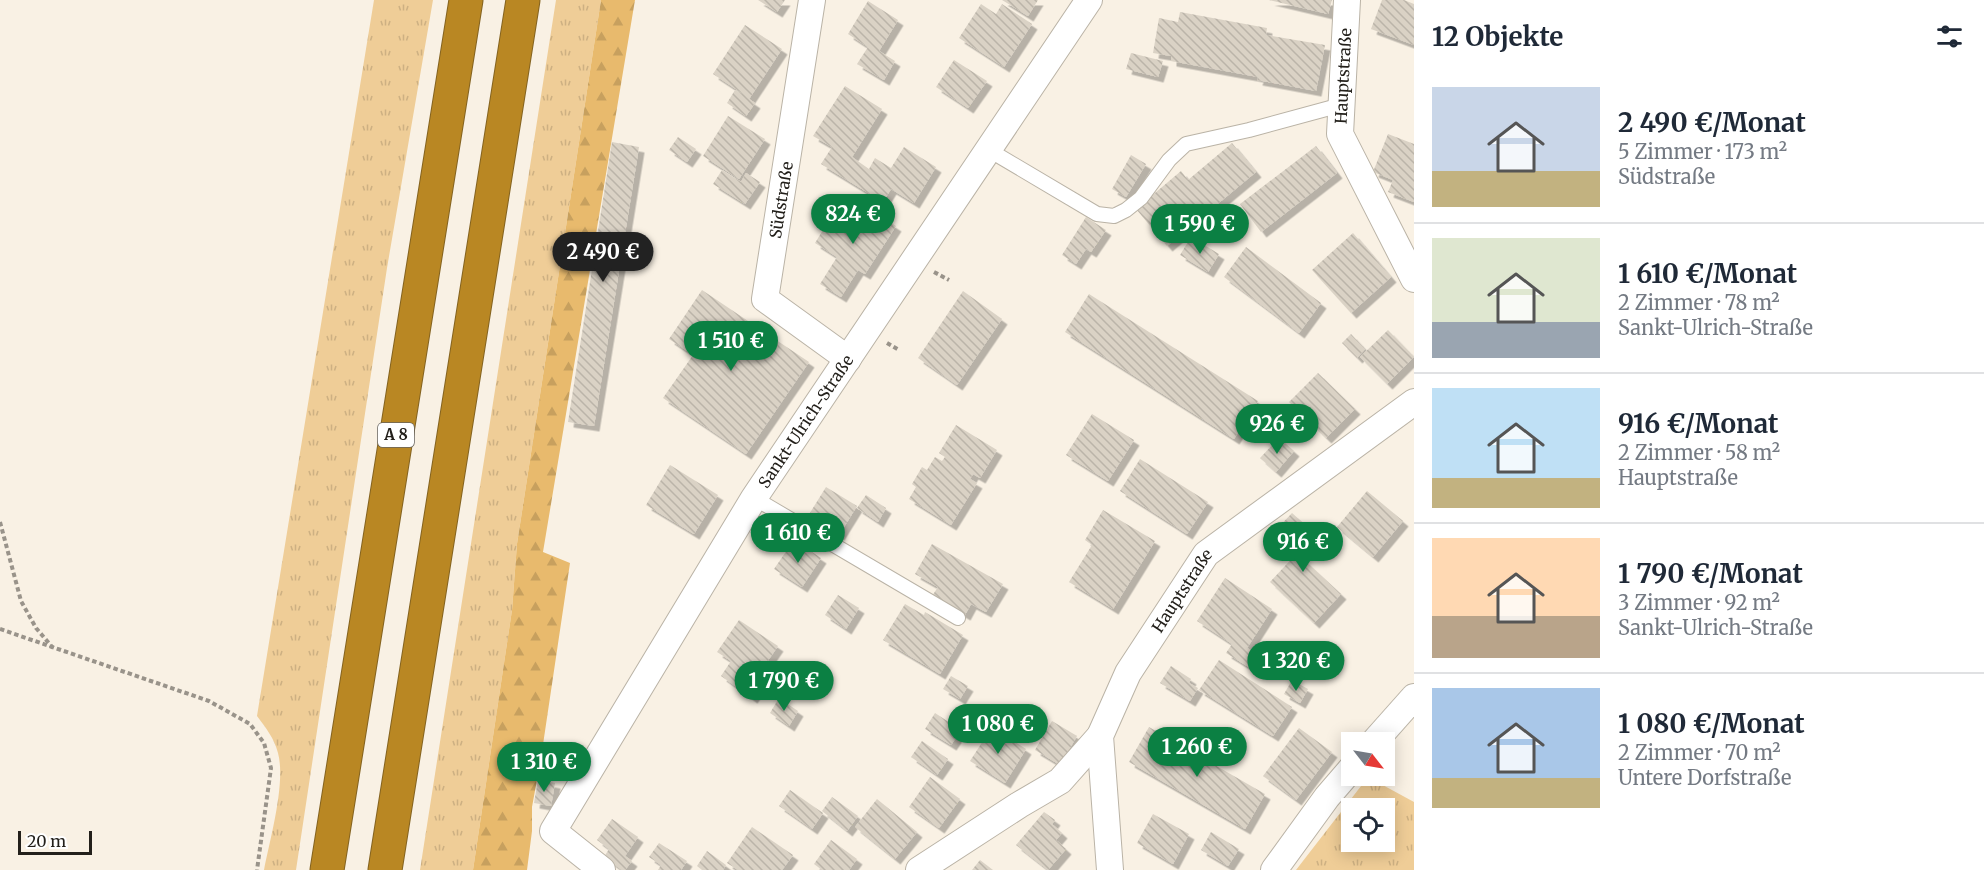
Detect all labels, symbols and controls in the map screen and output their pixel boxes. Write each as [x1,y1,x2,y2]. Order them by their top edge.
text: 12 Objekte [1432,20,1563,53]
icon: filters [1933,20,1966,53]
street label: Hauptstraße [1331,28,1355,124]
text: 2 490 €/Monat [1618,106,1806,139]
icon: home [1480,111,1552,183]
text: 5 Zimmer · 173 m² [1618,139,1787,164]
street label: Südstraße [765,160,797,240]
text: Südstraße [1618,164,1715,189]
pin: 824 € [811,194,895,245]
text: 824 € [825,201,881,226]
pin: 1 590 € [1145,204,1255,255]
text: 1 590 € [1165,211,1235,236]
pin: 2 490 € [548,232,658,283]
text: 2 490 € [566,239,640,264]
text: 1 610 €/Monat [1618,257,1797,290]
icon: home [1480,262,1552,334]
text: 2 Zimmer · 78 m² [1618,290,1780,315]
text: Sankt-Ulrich-Straße [1618,315,1813,340]
pin: 1 510 € [676,321,786,372]
text: 1 510 € [698,328,764,353]
street label: Sankt-Ulrich-Straße [754,351,857,492]
pin: 926 € [1235,404,1319,455]
text: 916 €/Monat [1618,407,1778,440]
text: 926 € [1249,411,1305,436]
icon: home [1480,412,1552,484]
road number: A 8 [378,423,414,447]
text: 2 Zimmer · 58 m² [1618,440,1780,465]
text: Hauptstraße [1618,465,1738,490]
pin: 1 610 € [743,513,853,564]
text: 1 610 € [765,520,831,545]
pin: 916 € [1261,522,1345,573]
text: 916 € [1277,529,1329,554]
street label: Hauptstraße [1147,543,1215,636]
text: 1 790 €/Monat [1618,557,1803,590]
icon: home [1480,562,1552,634]
text: 3 Zimmer · 92 m² [1618,590,1780,615]
text: Sankt-Ulrich-Straße [1618,615,1813,640]
pin: 1 320 € [1241,641,1351,692]
text: 1 320 € [1261,648,1331,673]
pin: 1 790 € [729,661,839,712]
text: 1 790 € [749,668,819,693]
pin: 1 080 € [943,704,1053,755]
text: 1 080 €/Monat [1618,707,1805,740]
text: 1 080 € [962,711,1034,736]
icon: home [1480,712,1552,784]
pin: 1 260 € [1142,727,1252,778]
north arrow [1341,732,1395,786]
map controls [1341,732,1395,852]
text: 1 260 € [1162,734,1232,759]
text: 2 Zimmer · 70 m² [1618,740,1781,765]
pin: 1 310 € [489,742,599,793]
text: 1 310 € [511,749,577,774]
text: Untere Dorfstraße [1618,765,1791,790]
button: locate [1341,798,1395,852]
scale bar [18,828,92,856]
text: 20 m [27,831,66,851]

